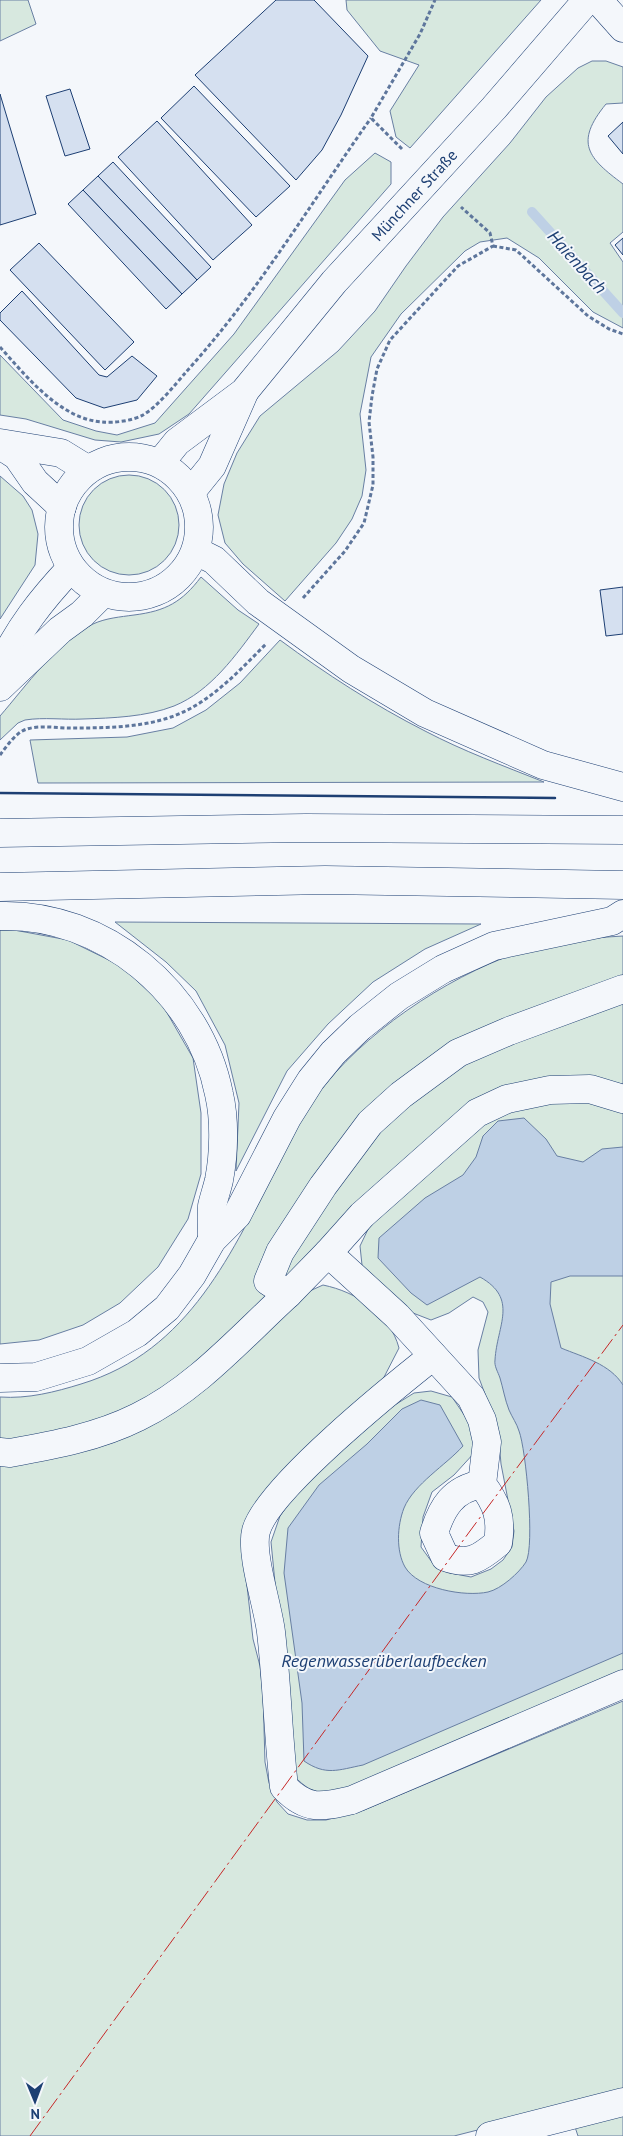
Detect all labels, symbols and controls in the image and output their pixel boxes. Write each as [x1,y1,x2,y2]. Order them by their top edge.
street label: Münchner Straße [367,145,461,245]
water label: Haienbach [543,225,612,298]
water label: Regenwasserüberlaufbecken [281,1649,487,1672]
north arrow [10,2076,60,2126]
text: N [30,2105,40,2123]

